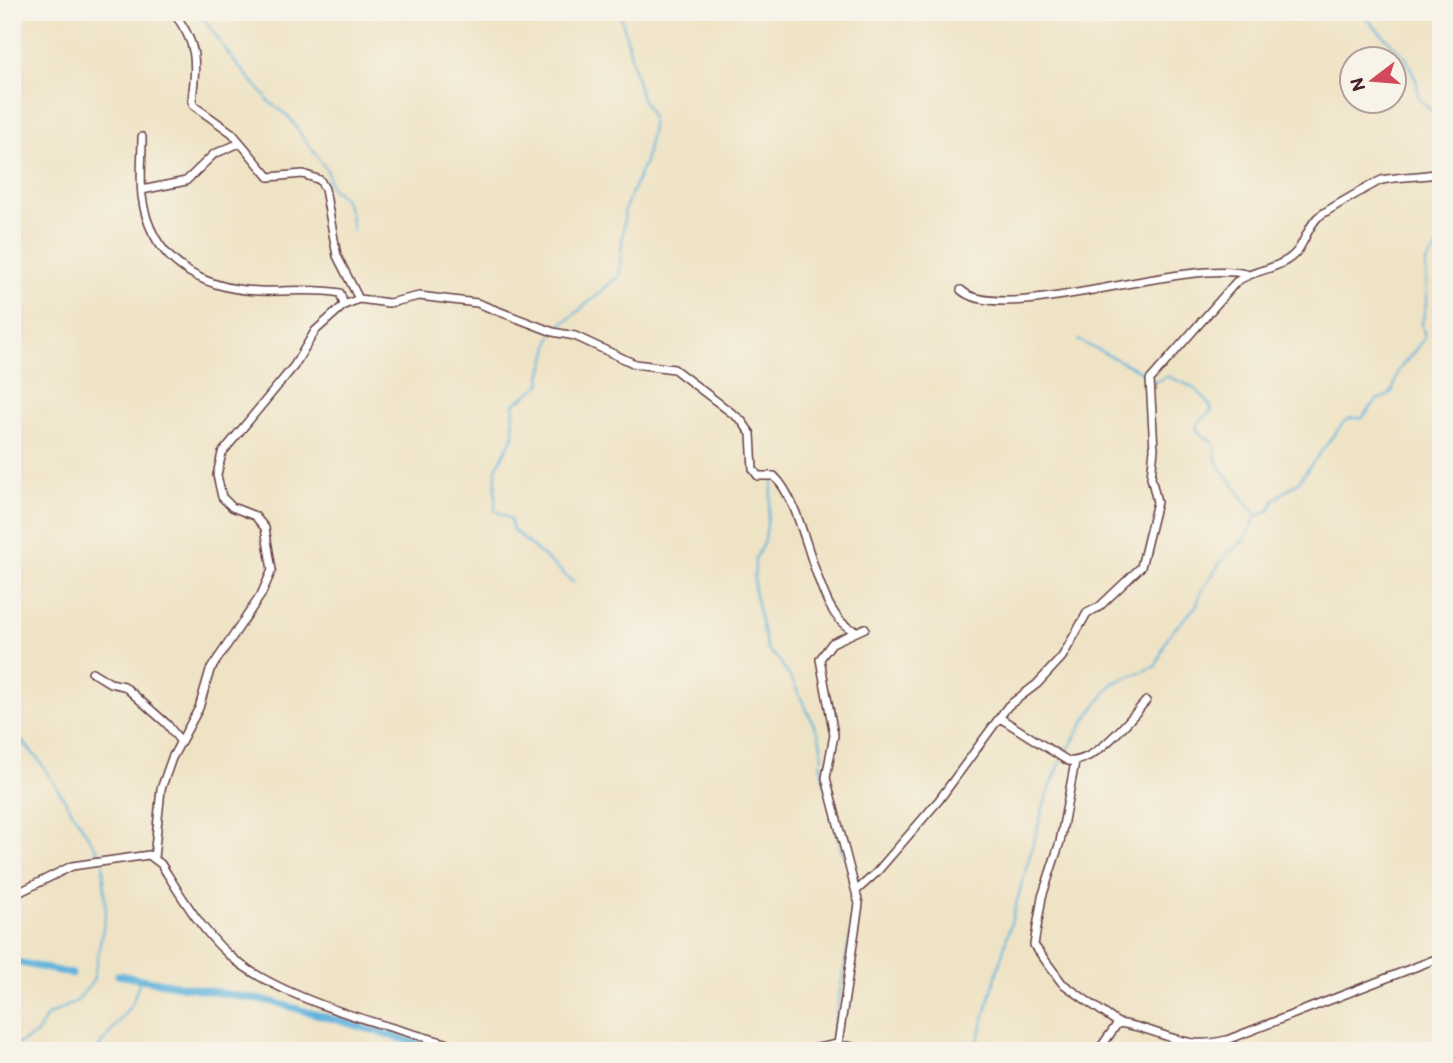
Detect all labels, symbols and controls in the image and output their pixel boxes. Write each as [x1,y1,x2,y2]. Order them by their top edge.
north arrow [1338,46,1408,116]
text: N [1344,75,1370,94]

